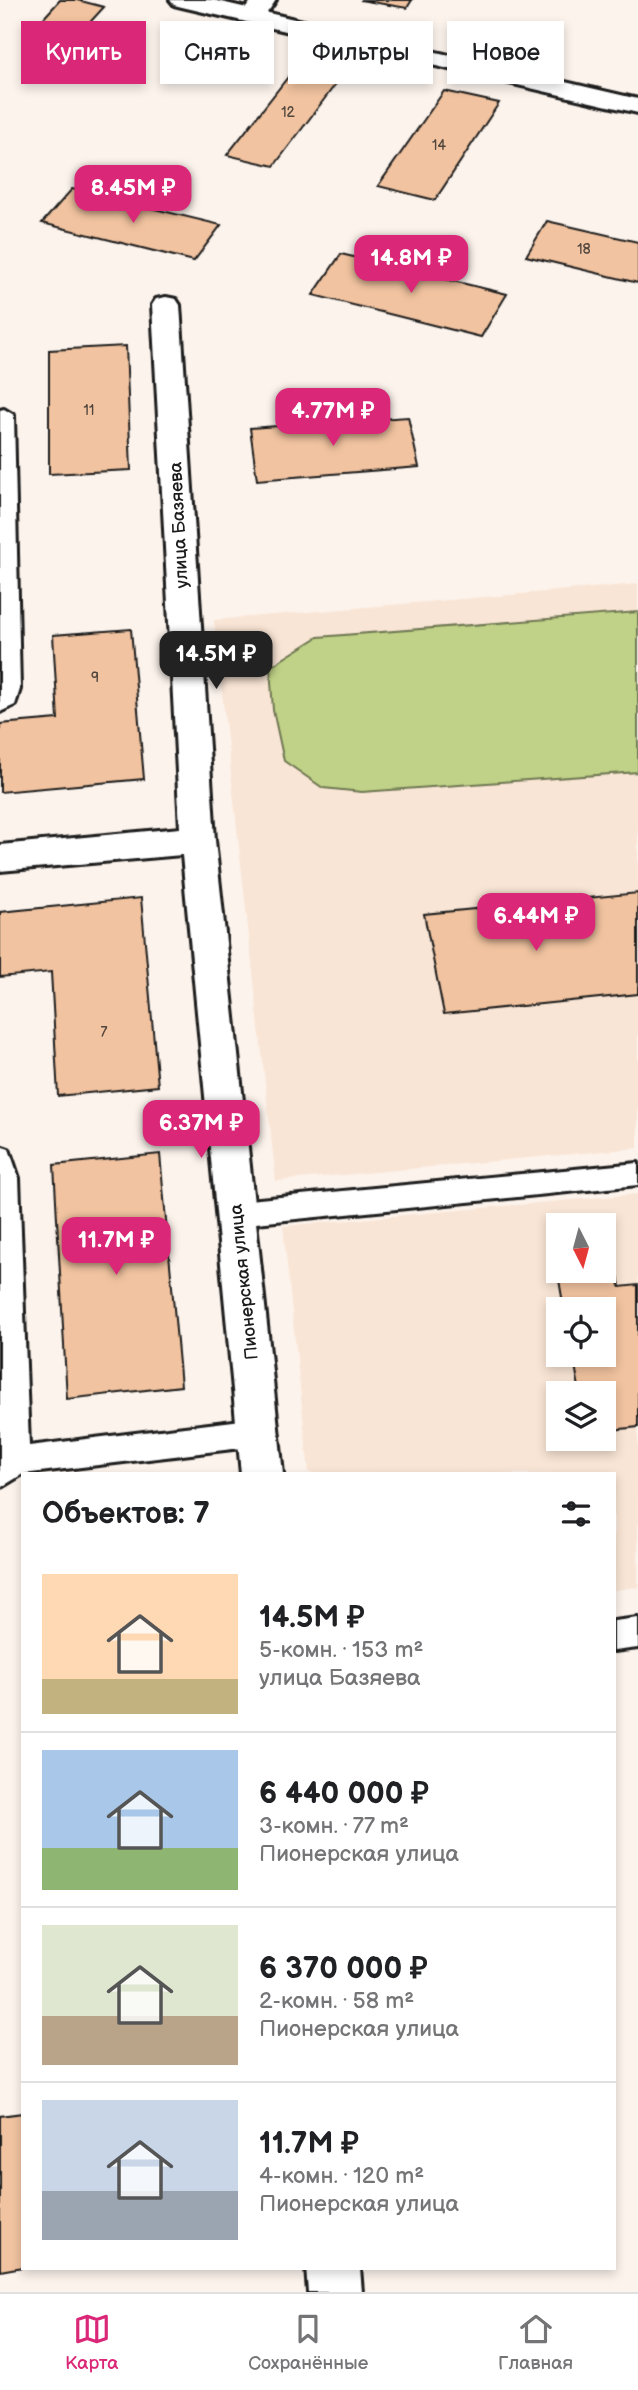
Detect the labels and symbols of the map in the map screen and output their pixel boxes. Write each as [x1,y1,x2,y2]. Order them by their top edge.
house number: 12 [281,104,296,121]
house number: 14 [432,137,446,154]
pin: 8.45M ₽ [68,166,198,225]
pin: 14.8M ₽ [346,236,476,295]
house number: 18 [577,241,591,258]
pin: 4.77M ₽ [268,388,398,448]
house number: 11 [84,402,94,419]
street label: улица Базяева [165,461,193,589]
pin: 14.5M ₽ [151,632,281,691]
house number: 9 [91,669,99,686]
pin: 6.44M ₽ [471,894,601,953]
house number: 7 [101,1024,108,1041]
pin: 6.37M ₽ [136,1100,266,1160]
street label: Пионерская улица [225,1203,263,1361]
north arrow [546,1213,616,1283]
pin: 11.7M ₽ [51,1218,181,1277]

